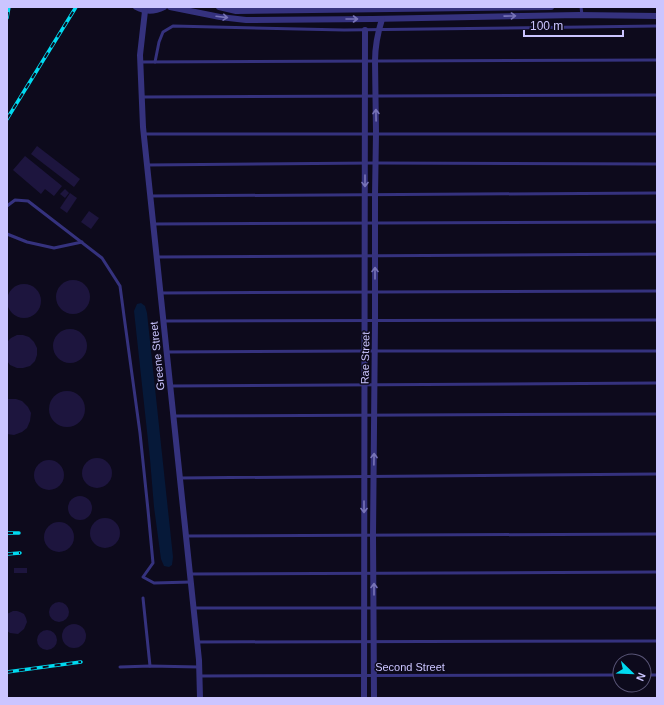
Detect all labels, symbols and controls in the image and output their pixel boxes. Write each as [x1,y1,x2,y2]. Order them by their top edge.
one-way arrow [503,12,516,20]
scale bar [524,12,623,38]
one-way arrow [215,13,228,21]
one-way arrow [345,15,358,23]
text: 100 m [530,19,563,33]
one-way arrow [372,109,380,122]
one-way arrow [361,174,369,187]
one-way arrow [371,267,379,280]
street label: Greene Street [147,321,167,391]
street label: Rae Street [359,332,371,384]
one-way arrow [370,453,378,466]
one-way arrow [360,500,368,513]
one-way arrow [370,583,378,596]
north arrow [612,653,652,693]
street label: Second Street [375,661,445,673]
text: N [634,671,648,683]

